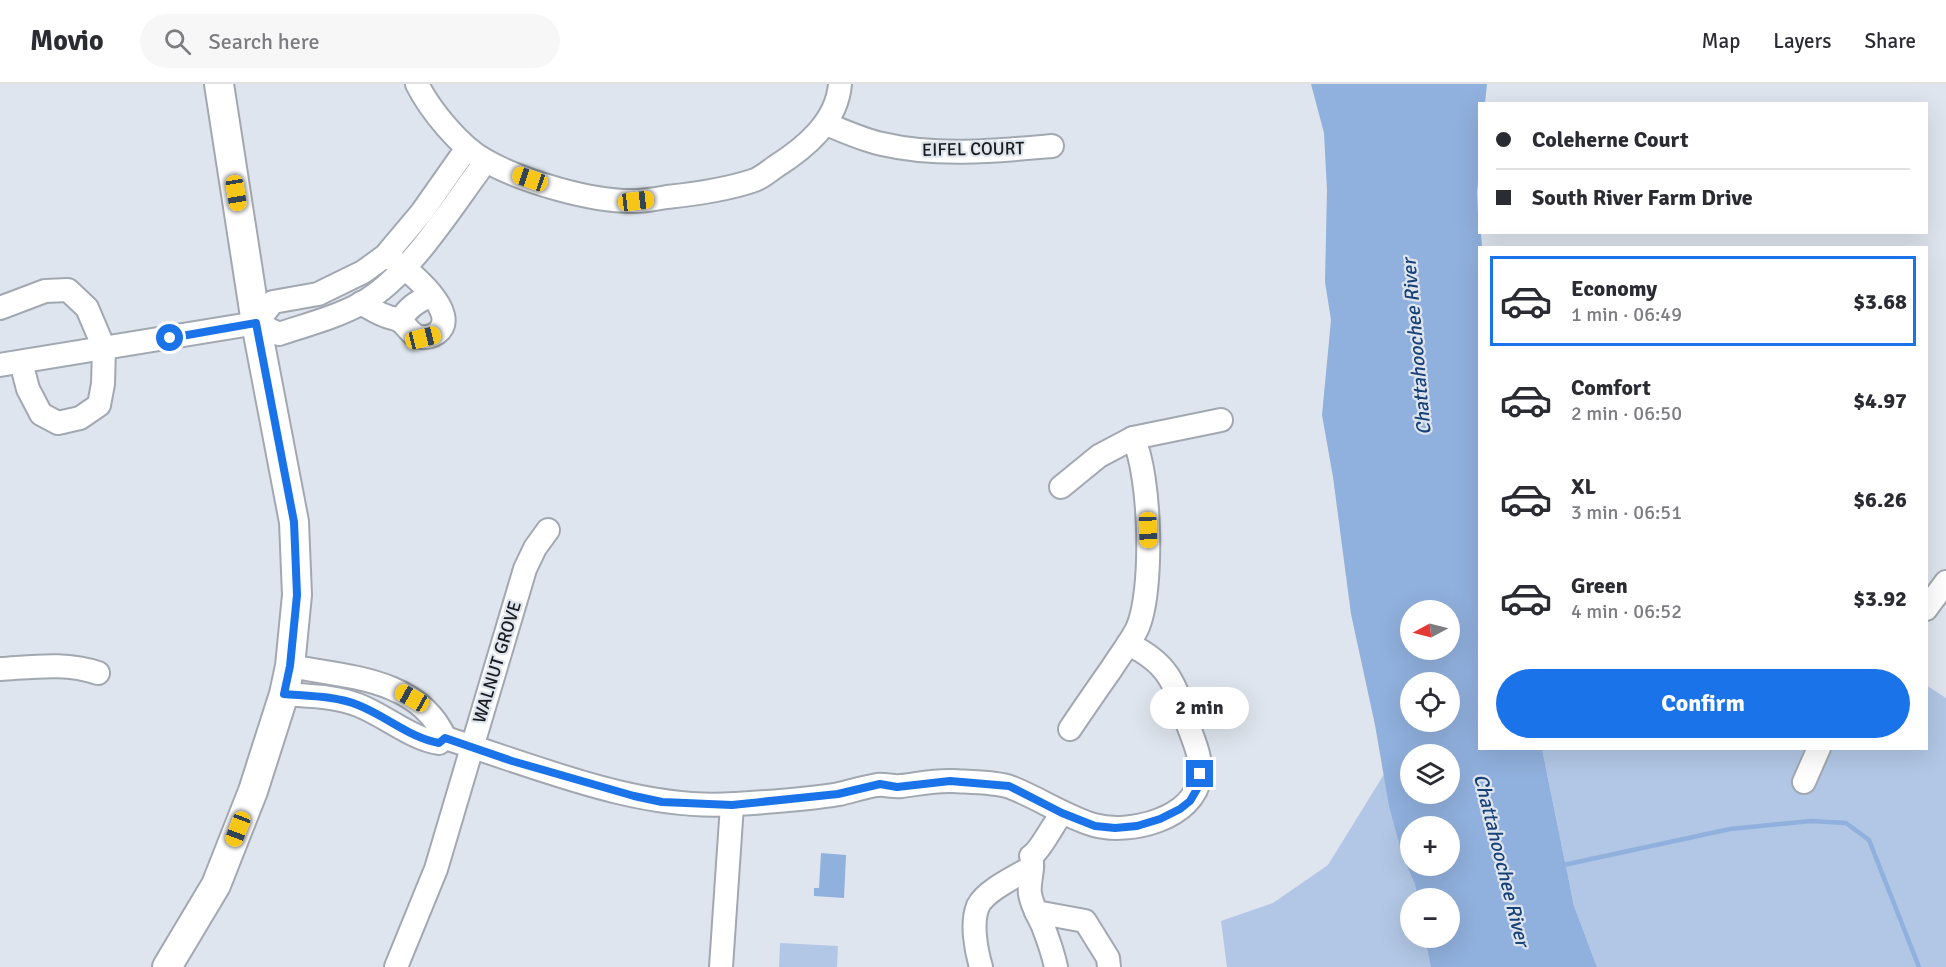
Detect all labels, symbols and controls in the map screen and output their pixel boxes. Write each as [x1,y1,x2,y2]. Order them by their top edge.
search box [140,14,560,68]
text: Movio [30,24,104,58]
icon: search [161,25,194,58]
text: Search here [209,28,320,55]
text: Map [1702,28,1740,54]
text: Layers [1773,28,1831,54]
text: Share [1864,28,1916,54]
text: Coleherne Court [1532,126,1688,153]
street label: EIFEL COURT [922,137,1024,161]
car [510,165,550,193]
car [224,174,248,212]
text: South River Farm Drive [1532,184,1753,211]
car [617,190,655,212]
water label: Chattahoochee River [1396,255,1437,436]
icon: car [1499,274,1553,328]
text: Economy [1571,275,1657,302]
text: $3.68 [1853,288,1907,315]
text: 1 min · 06:49 [1571,302,1682,327]
route start [156,324,183,351]
car [403,325,443,351]
icon: car [1499,373,1553,427]
text: Comfort [1571,374,1651,401]
text: $4.97 [1853,387,1907,414]
text: 2 min · 06:50 [1571,401,1682,426]
icon: car [1499,472,1553,526]
text: XL [1571,473,1596,500]
text: $6.26 [1853,486,1907,513]
text: 3 min · 06:51 [1571,500,1682,525]
car [1138,512,1158,548]
icon: car [1499,571,1553,625]
text: Green [1571,572,1628,599]
text: $3.92 [1853,585,1907,612]
street label: WALNUT GROVE [468,598,526,726]
text: 4 min · 06:52 [1571,599,1682,624]
north arrow [1400,600,1460,660]
map controls [1400,600,1460,948]
button: Confirm [1496,669,1910,738]
button: locate [1400,672,1460,732]
car [392,681,432,715]
callout: 2 min [1150,687,1250,729]
text: 2 min [1175,695,1224,720]
button: layers [1400,744,1460,804]
route end [1186,760,1213,787]
water label: Chattahoochee River [1468,771,1536,952]
car [223,809,253,849]
button: + [1400,816,1460,876]
button: − [1400,888,1460,948]

